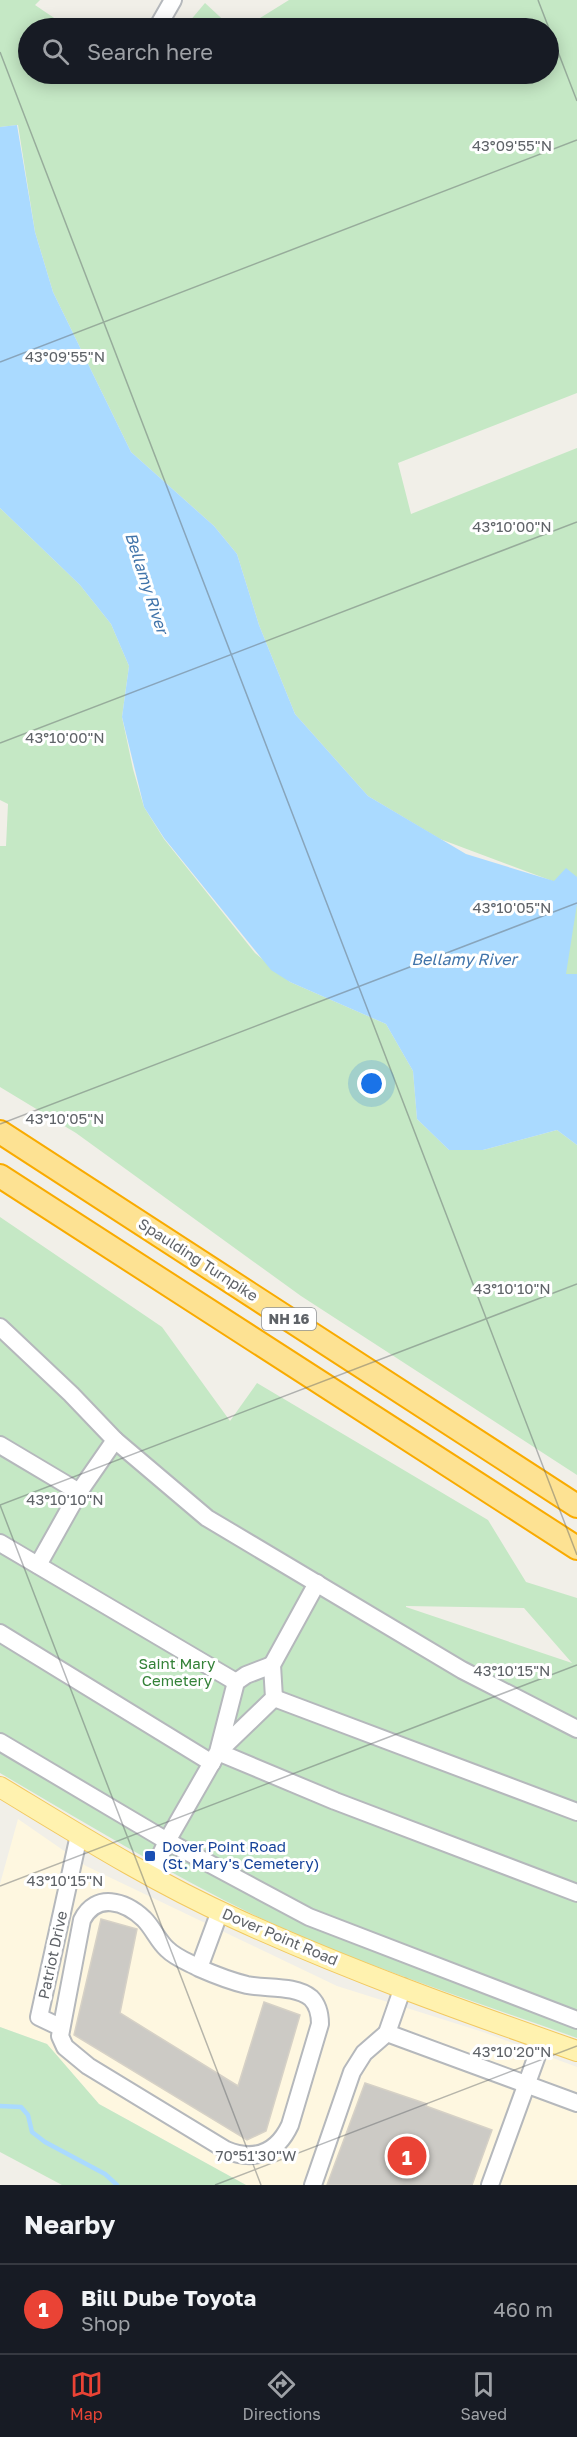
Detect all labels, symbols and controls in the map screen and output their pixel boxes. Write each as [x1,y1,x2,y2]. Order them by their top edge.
search box [18,18,559,84]
icon: search [39,35,72,68]
text: Search here [87,38,213,65]
text: 43°09'55"N [472,136,552,154]
text: 43°09'55"N [25,347,105,365]
text: 43°10'00"N [472,517,552,535]
water label: Bellamy River [121,530,174,639]
text: 43°10'00"N [25,728,105,746]
text: 43°10'05"N [473,898,551,916]
water label: Bellamy River [411,949,519,969]
your location [357,1069,386,1098]
text: 43°10'05"N [26,1109,104,1127]
street label: Spaulding Turnpike [135,1214,262,1305]
text: 43°10'10"N [473,1279,551,1297]
road number: NH 16 [262,1308,316,1330]
text: 43°10'10"N [26,1490,104,1508]
park label: Saint Mary Cemetery [139,1654,216,1689]
text: 43°10'15"N [474,1661,550,1679]
place label: Dover Point Road (St. Mary's Cemetery) [162,1837,319,1872]
marker: Dover Point Road (St. Mary's Cemetery) [143,1849,157,1863]
text: 43°10'15"N [27,1871,103,1889]
street label: Dover Point Road [220,1904,341,1969]
street label: Patriot Drive [34,1909,70,2001]
text: 43°10'20"N [473,2042,551,2060]
pin: 1 [388,2134,426,2178]
text: 70°51'30"W [215,2146,297,2164]
text: Nearby [24,2209,115,2240]
text: Bill Dube Toyota [81,2284,256,2311]
text: 1 [38,2297,49,2321]
text: 460 m [494,2297,553,2321]
text: Shop [81,2311,130,2335]
tab: Map [70,2368,103,2424]
tab: Directions [243,2368,321,2424]
tab: Saved [460,2368,507,2424]

